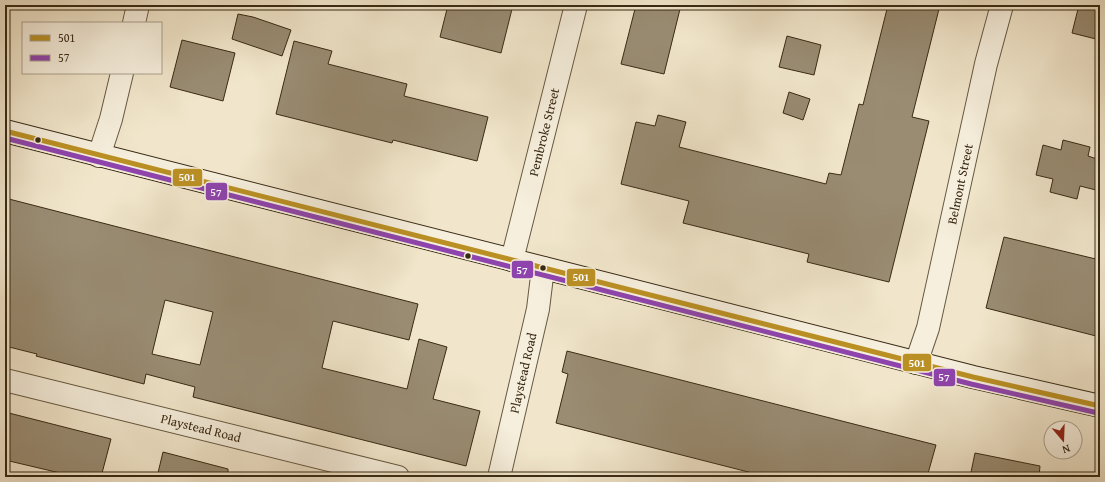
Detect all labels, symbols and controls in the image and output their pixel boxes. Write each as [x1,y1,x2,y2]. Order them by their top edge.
legend [22,22,162,74]
text: 501 [58,29,76,46]
text: 57 [58,49,70,66]
street label: Pembroke Street [524,85,564,178]
unlabelled marker [33,135,43,145]
street label: Belmont Street [942,142,978,226]
line badge: 501 [172,168,203,187]
text: 501 [178,169,196,185]
line badge: 57 [205,182,228,201]
text: 57 [210,184,222,200]
unlabelled marker [463,251,473,261]
line badge: 57 [511,260,534,279]
text: 57 [516,262,528,278]
unlabelled marker [538,263,548,273]
line badge: 501 [566,268,596,287]
text: 501 [572,269,590,285]
street label: Playstead Road [504,331,542,415]
line badge: 501 [902,353,932,372]
text: 501 [908,355,926,371]
line badge: 57 [933,368,956,387]
text: 57 [938,369,950,385]
street label: Playstead Road [159,409,243,447]
north arrow [1043,420,1083,460]
text: N [1060,441,1072,458]

